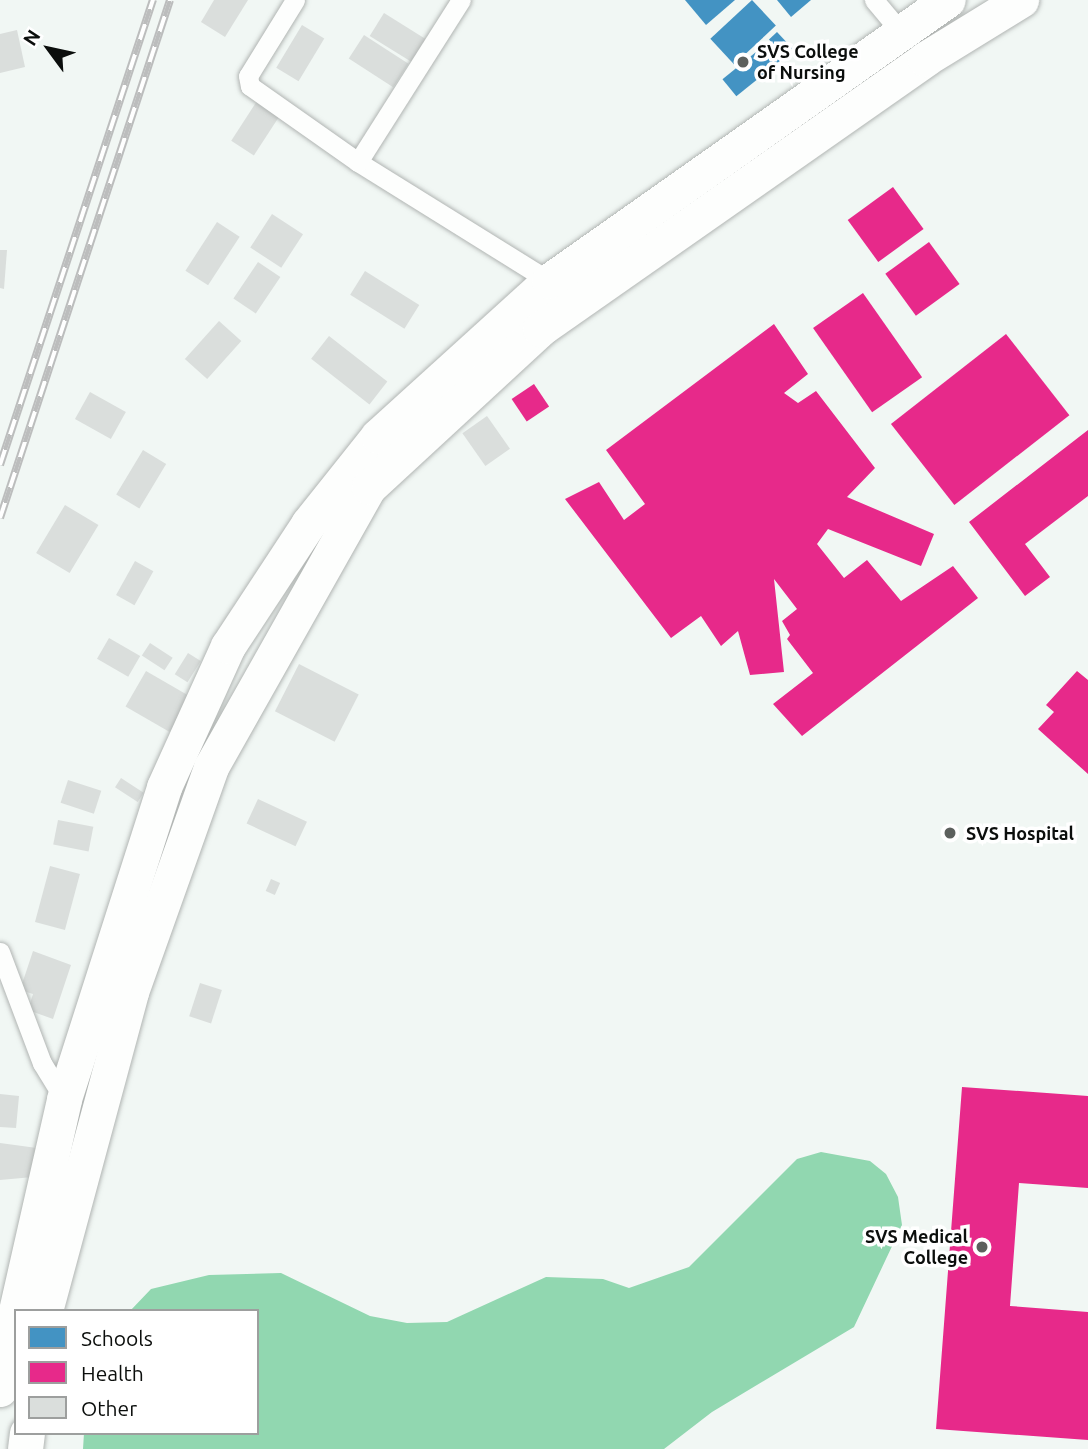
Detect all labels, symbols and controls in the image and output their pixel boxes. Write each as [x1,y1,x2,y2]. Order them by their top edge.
north arrow [14,14,84,84]
text: N [18,26,44,50]
place label: SVS College of Nursing [757,41,859,84]
marker: SVS College of Nursing [735,54,751,70]
place label: SVS Hospital [966,822,1074,844]
marker: SVS Hospital [940,823,960,843]
place label: SVS Medical College [865,1226,968,1268]
marker: SVS Medical College [974,1239,990,1255]
legend [14,1309,259,1435]
text: Schools [81,1326,153,1350]
text: Health [81,1361,144,1385]
text: Other [81,1396,137,1420]

